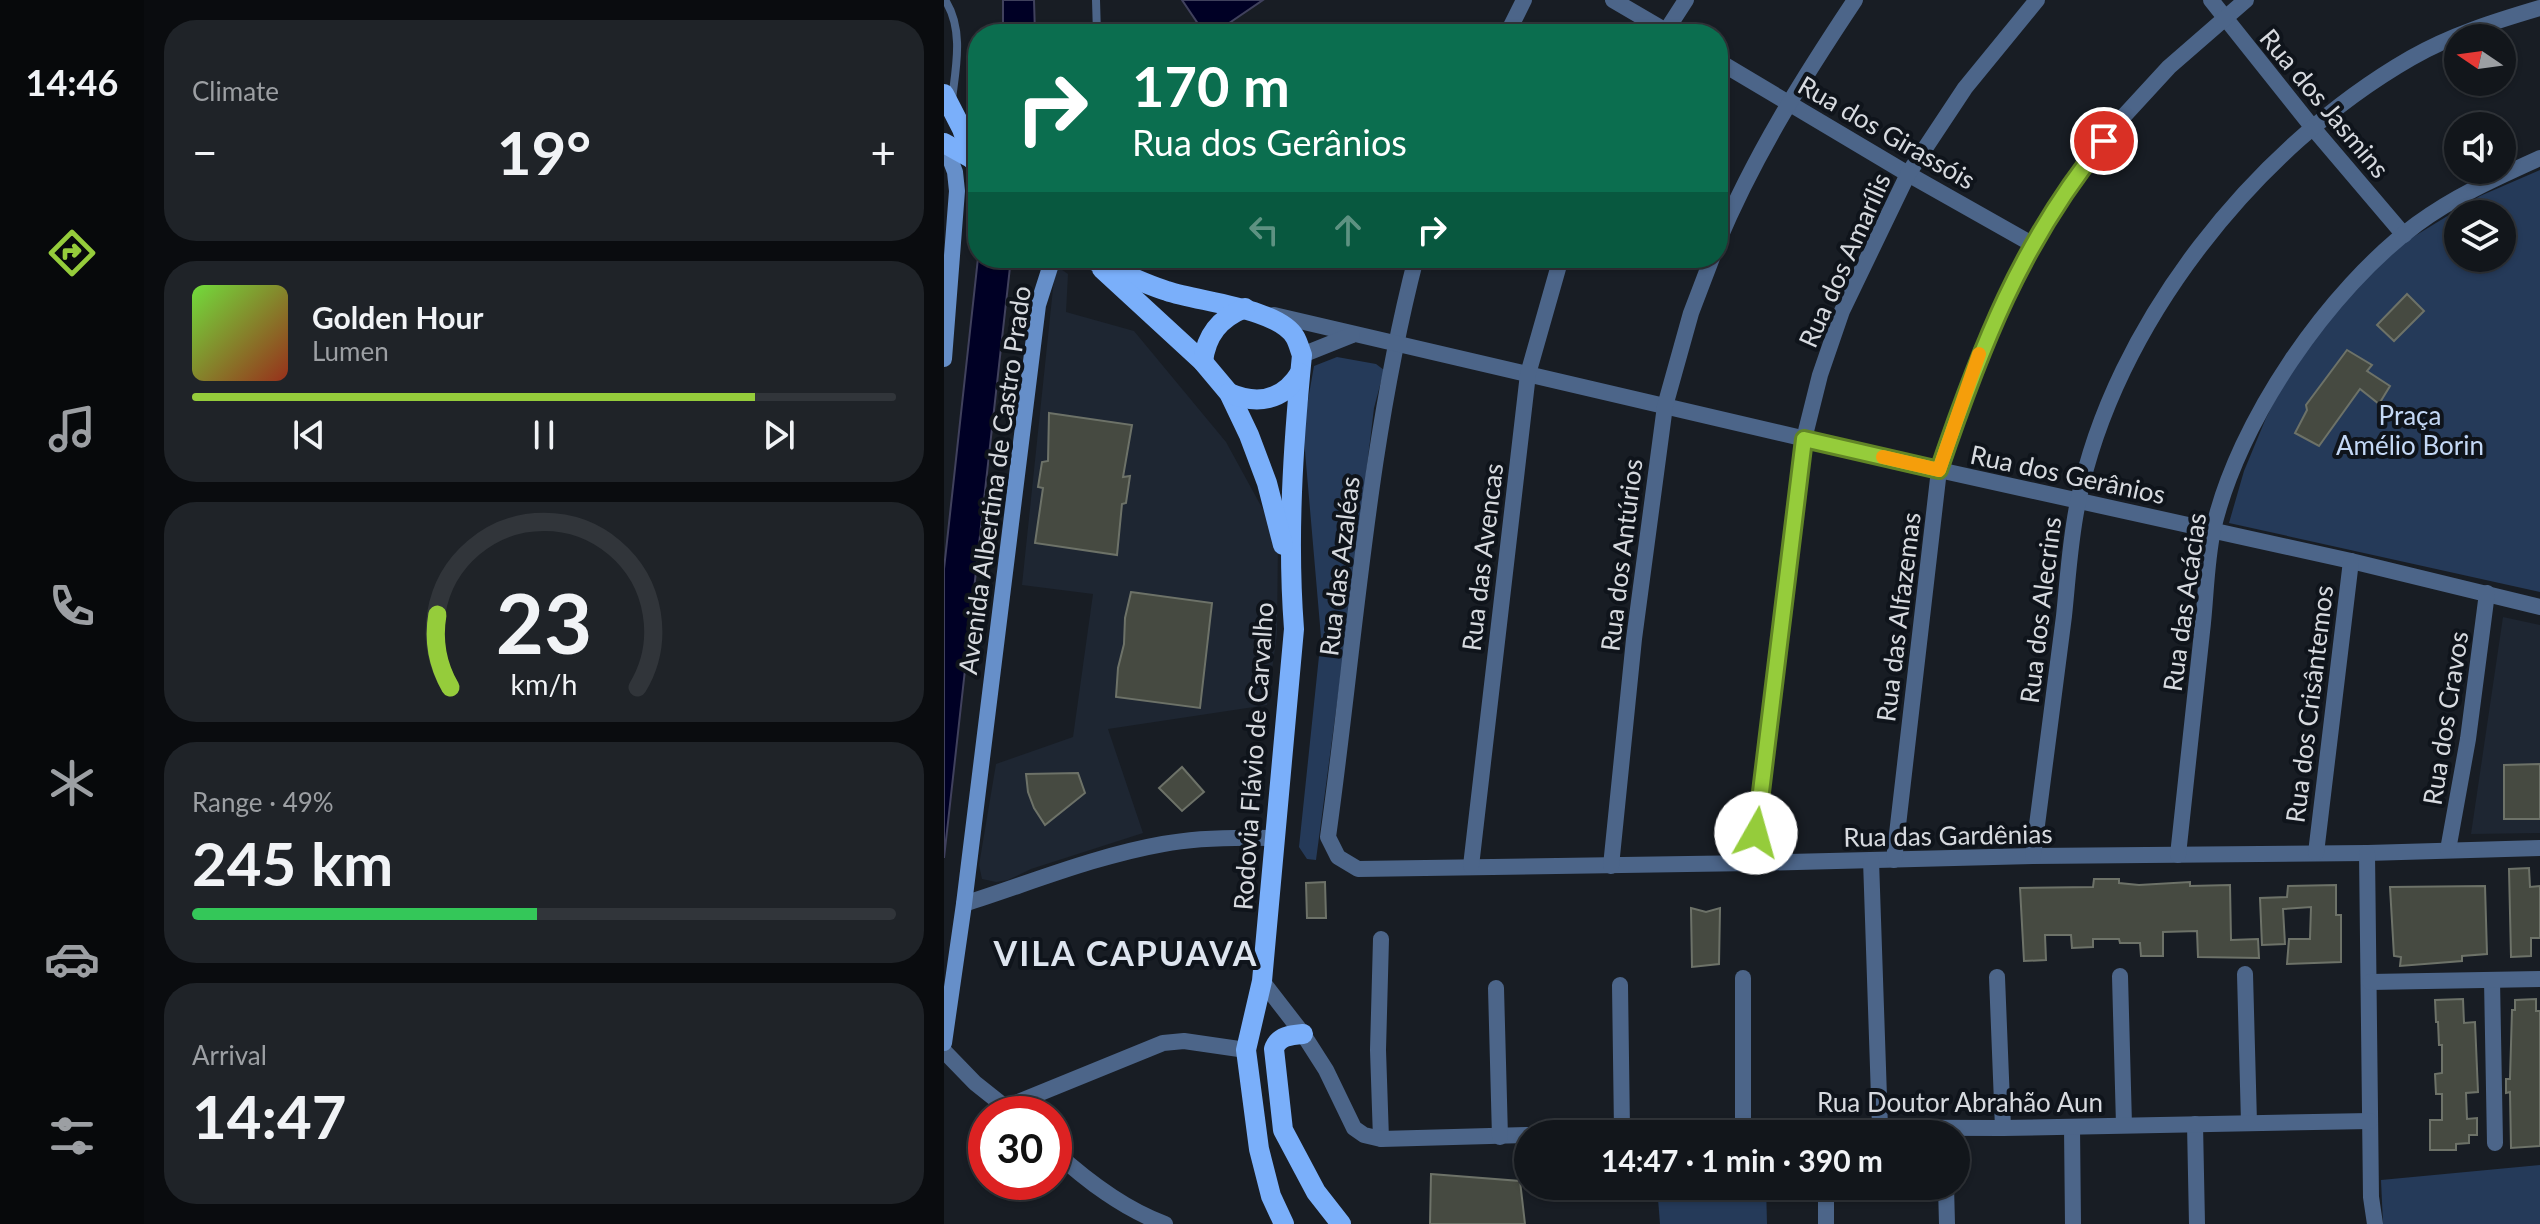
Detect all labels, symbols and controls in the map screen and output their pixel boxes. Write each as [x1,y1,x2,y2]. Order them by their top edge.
street label: Rua dos Jasmins [2254,22,2396,184]
north arrow [2444,24,2516,96]
map controls [2444,24,2516,272]
text: 170 m [1132,52,1290,119]
icon: right [1000,56,1104,160]
text: 14:46 [26,60,118,104]
street label: Rua dos Girassóis [1793,68,1981,196]
text: Climate [192,75,279,107]
pin [2070,107,2138,175]
button: sound [2444,112,2516,184]
text: 19° [497,116,591,188]
icon: arrive [2082,119,2126,163]
text: Rua dos Gerânios [1132,120,1407,164]
text: − [192,126,218,178]
text: + [870,126,896,178]
street label: Rua dos Amarílis [1791,168,1897,352]
button: layers [2444,200,2516,272]
icon: left [1242,208,1286,252]
icon: ahead [1326,208,1370,252]
icon: right [1410,208,1454,252]
icon: directions [44,225,100,281]
street label: Avenida Albertina de Castro Prado [951,284,1037,676]
text: Golden Hour [312,299,484,335]
text: Lumen [312,335,389,367]
park label: Praça Amélio Borin [2336,399,2484,461]
icon: music [44,401,100,457]
icon: previous [287,413,331,457]
icon: pause [522,413,566,457]
icon: next [757,413,801,457]
street label: Rua dos Gerânios [1968,438,2168,510]
street label: Rua dos Antúrios [1593,457,1649,653]
street label: Rua das Avencas [1455,461,1509,653]
street label: Rua das Azaléas [1312,474,1366,658]
street label: Rua das Alfazemas [1869,510,1927,724]
street label: Rua das Acácias [2156,511,2212,693]
street label: Rua dos Alecrins [2013,515,2067,705]
text: 23 [496,572,592,672]
icon: phone [44,578,100,634]
street label: Rua dos Crisântemos [2279,583,2339,825]
street label: Rodovia Flávio de Carvalho [1226,601,1280,911]
street label: Rua dos Cravos [2415,629,2475,807]
text: km/h [511,667,577,701]
icon: climate [44,755,100,811]
text: Range · 49% [192,786,334,818]
position arrow [1714,791,1798,875]
street label: Rua das Gardênias [1843,817,2053,853]
text: 245 km [192,827,393,899]
icon: car [44,931,100,987]
district label: VILA CAPUAVA [993,932,1258,973]
text: Arrival [192,1039,267,1071]
text: 14:47 [192,1080,347,1152]
street label: Rua Doutor Abrahão Aun [1817,1086,2103,1118]
speed limit sign: 30 [968,1096,1072,1200]
icon: filters [44,1108,100,1164]
text: 14:47 · 1 min · 390 m [1601,1142,1883,1178]

